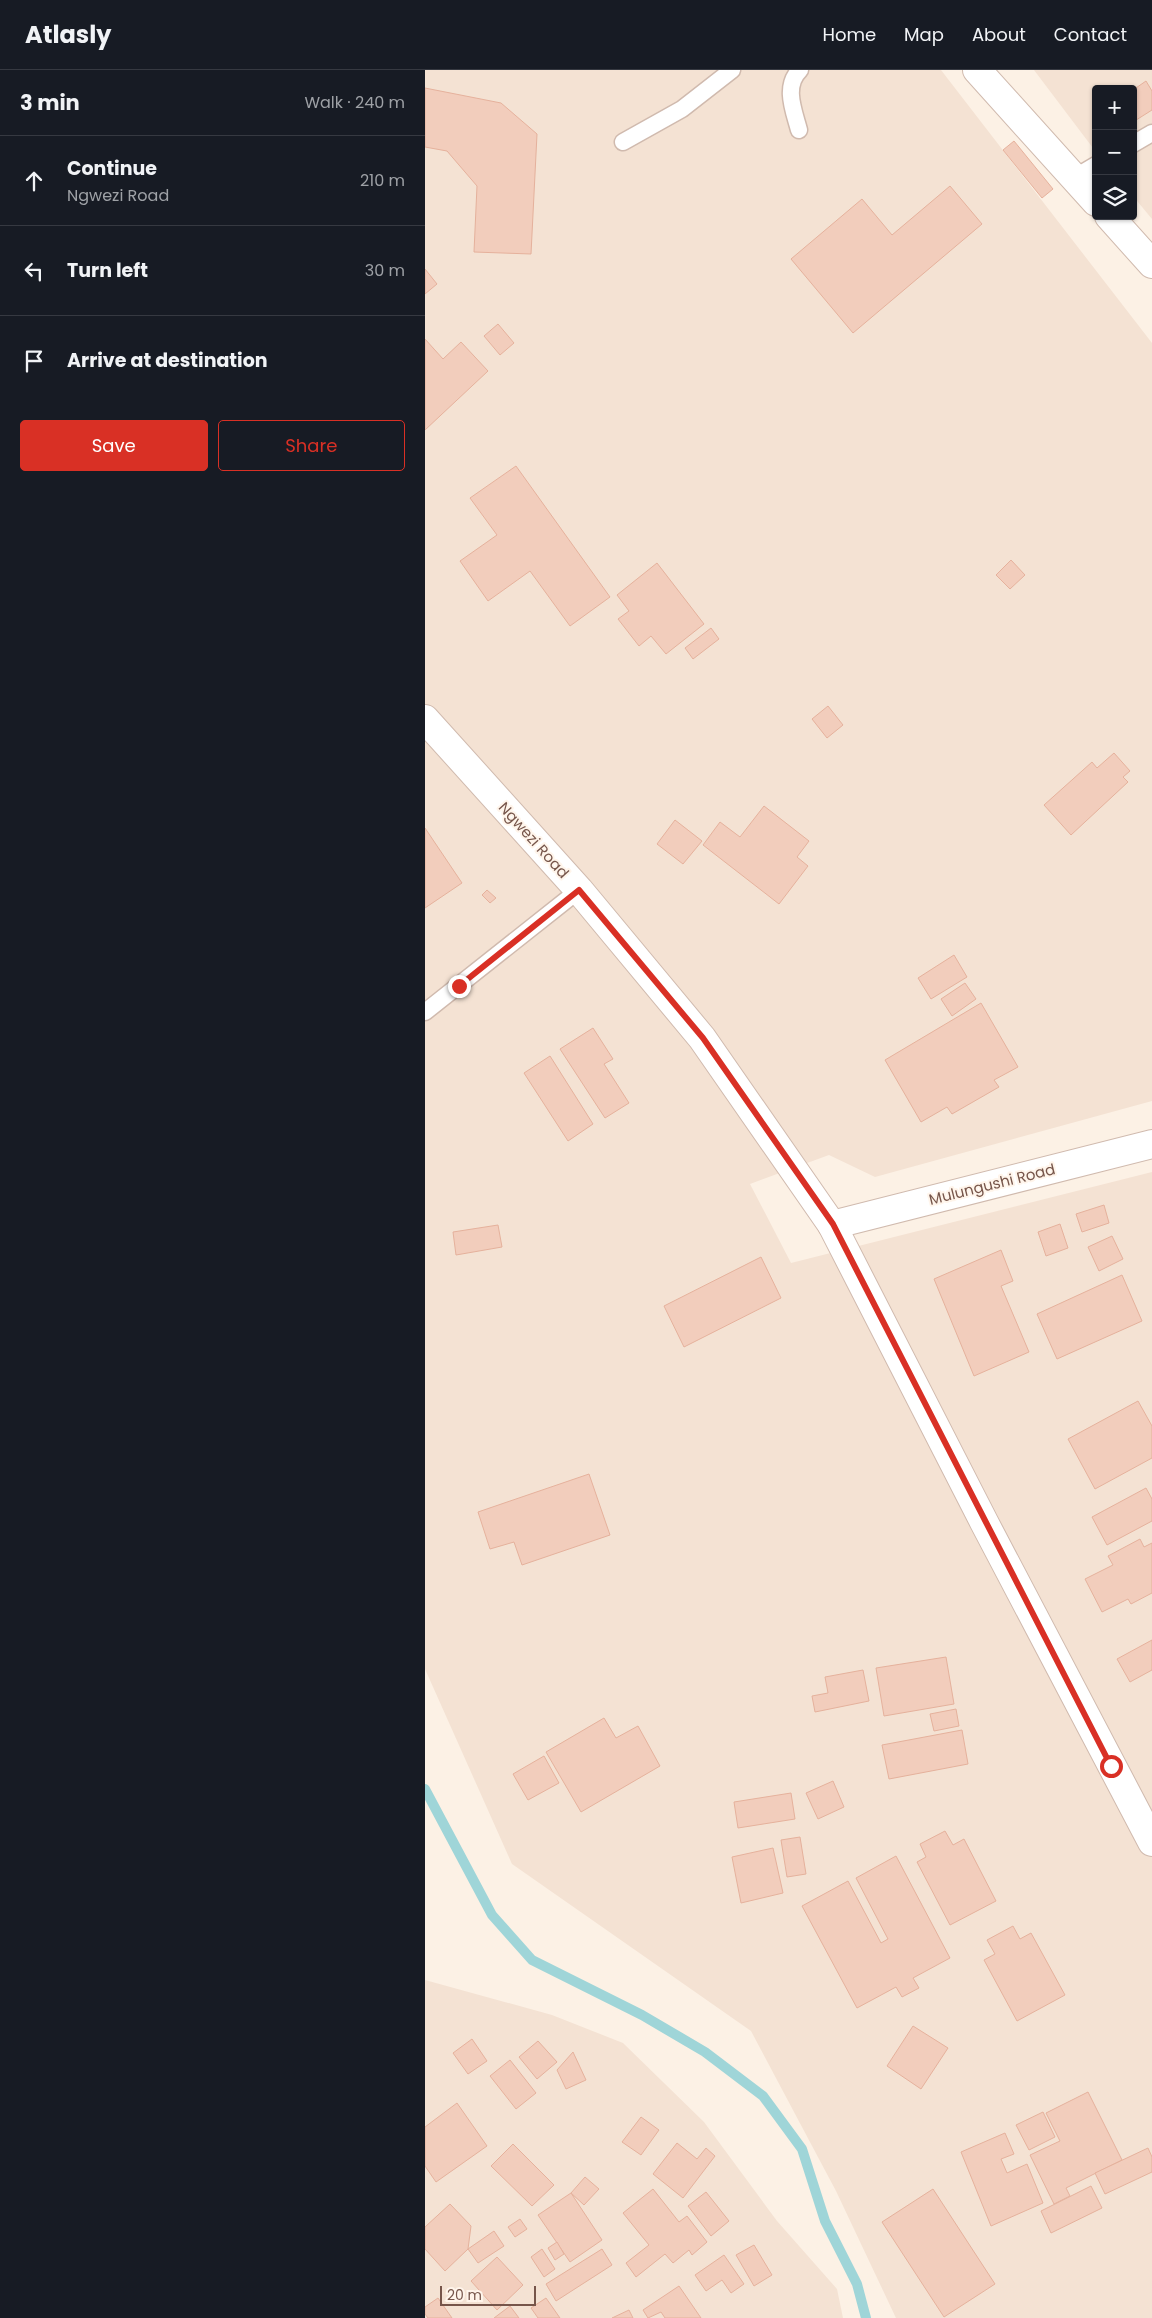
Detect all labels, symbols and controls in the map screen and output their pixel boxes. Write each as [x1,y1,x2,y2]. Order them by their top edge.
text: Atlasly [25,18,111,51]
text: Home [822,22,876,47]
text: Map [904,22,944,47]
text: About [972,22,1026,47]
text: Contact [1054,22,1127,47]
map controls [1092,85,1137,220]
button: + [1092,85,1137,130]
text: 3 min [20,88,80,117]
text: Walk · 240 m [304,91,405,114]
button: − [1092,130,1137,175]
text: Continue [67,155,157,182]
icon: ahead [20,167,48,195]
text: 210 m [360,169,405,192]
button: layers [1092,175,1137,220]
text: Ngwezi Road [67,184,169,207]
icon: left [20,257,48,285]
text: Turn left [67,257,148,284]
text: 30 m [365,259,405,282]
icon: arrive [20,347,48,375]
text: Arrive at destination [67,347,268,374]
button: Save [20,420,208,471]
button: Share [218,420,405,471]
street label: Ngwezi Road [494,797,574,883]
route end [448,975,471,998]
street label: Mulungushi Road [927,1158,1057,1210]
route start [1100,1755,1123,1778]
scale bar [440,2283,536,2306]
text: 20 m [447,2285,482,2305]

